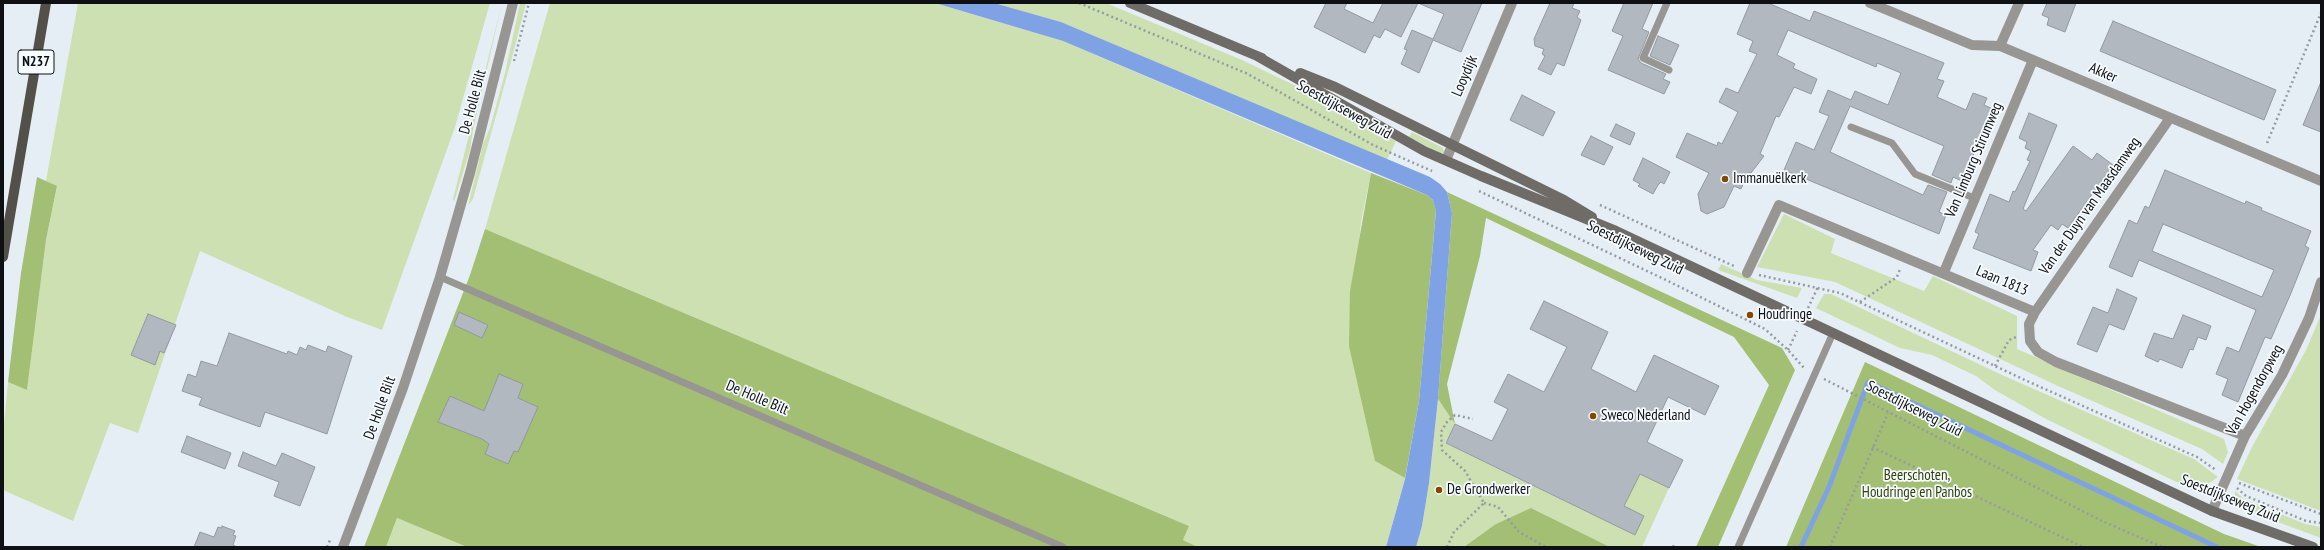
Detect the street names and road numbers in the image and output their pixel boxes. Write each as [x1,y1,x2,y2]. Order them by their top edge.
road number: N237 [18,50,54,74]
street label: Looydijk [1448,53,1482,99]
street label: Akker [2086,59,2120,87]
street label: De Holle Bilt [456,68,490,136]
street label: Soestdijkseweg Zuid [1294,77,1394,143]
street label: Van Limburg Stirumweg [1942,100,2006,220]
street label: Van der Duyn van Maasdamweg [2036,134,2144,278]
street label: Soestdijkseweg Zuid [1584,217,1686,279]
street label: Laan 1813 [1973,262,2031,300]
street label: Van Hogendorpweg [2223,342,2287,438]
street label: De Holle Bilt [360,374,400,442]
street label: De Holle Bilt [723,377,791,419]
street label: Soestdijkseweg Zuid [1863,377,1965,441]
street label: Soestdijkseweg Zuid [2178,471,2282,527]

